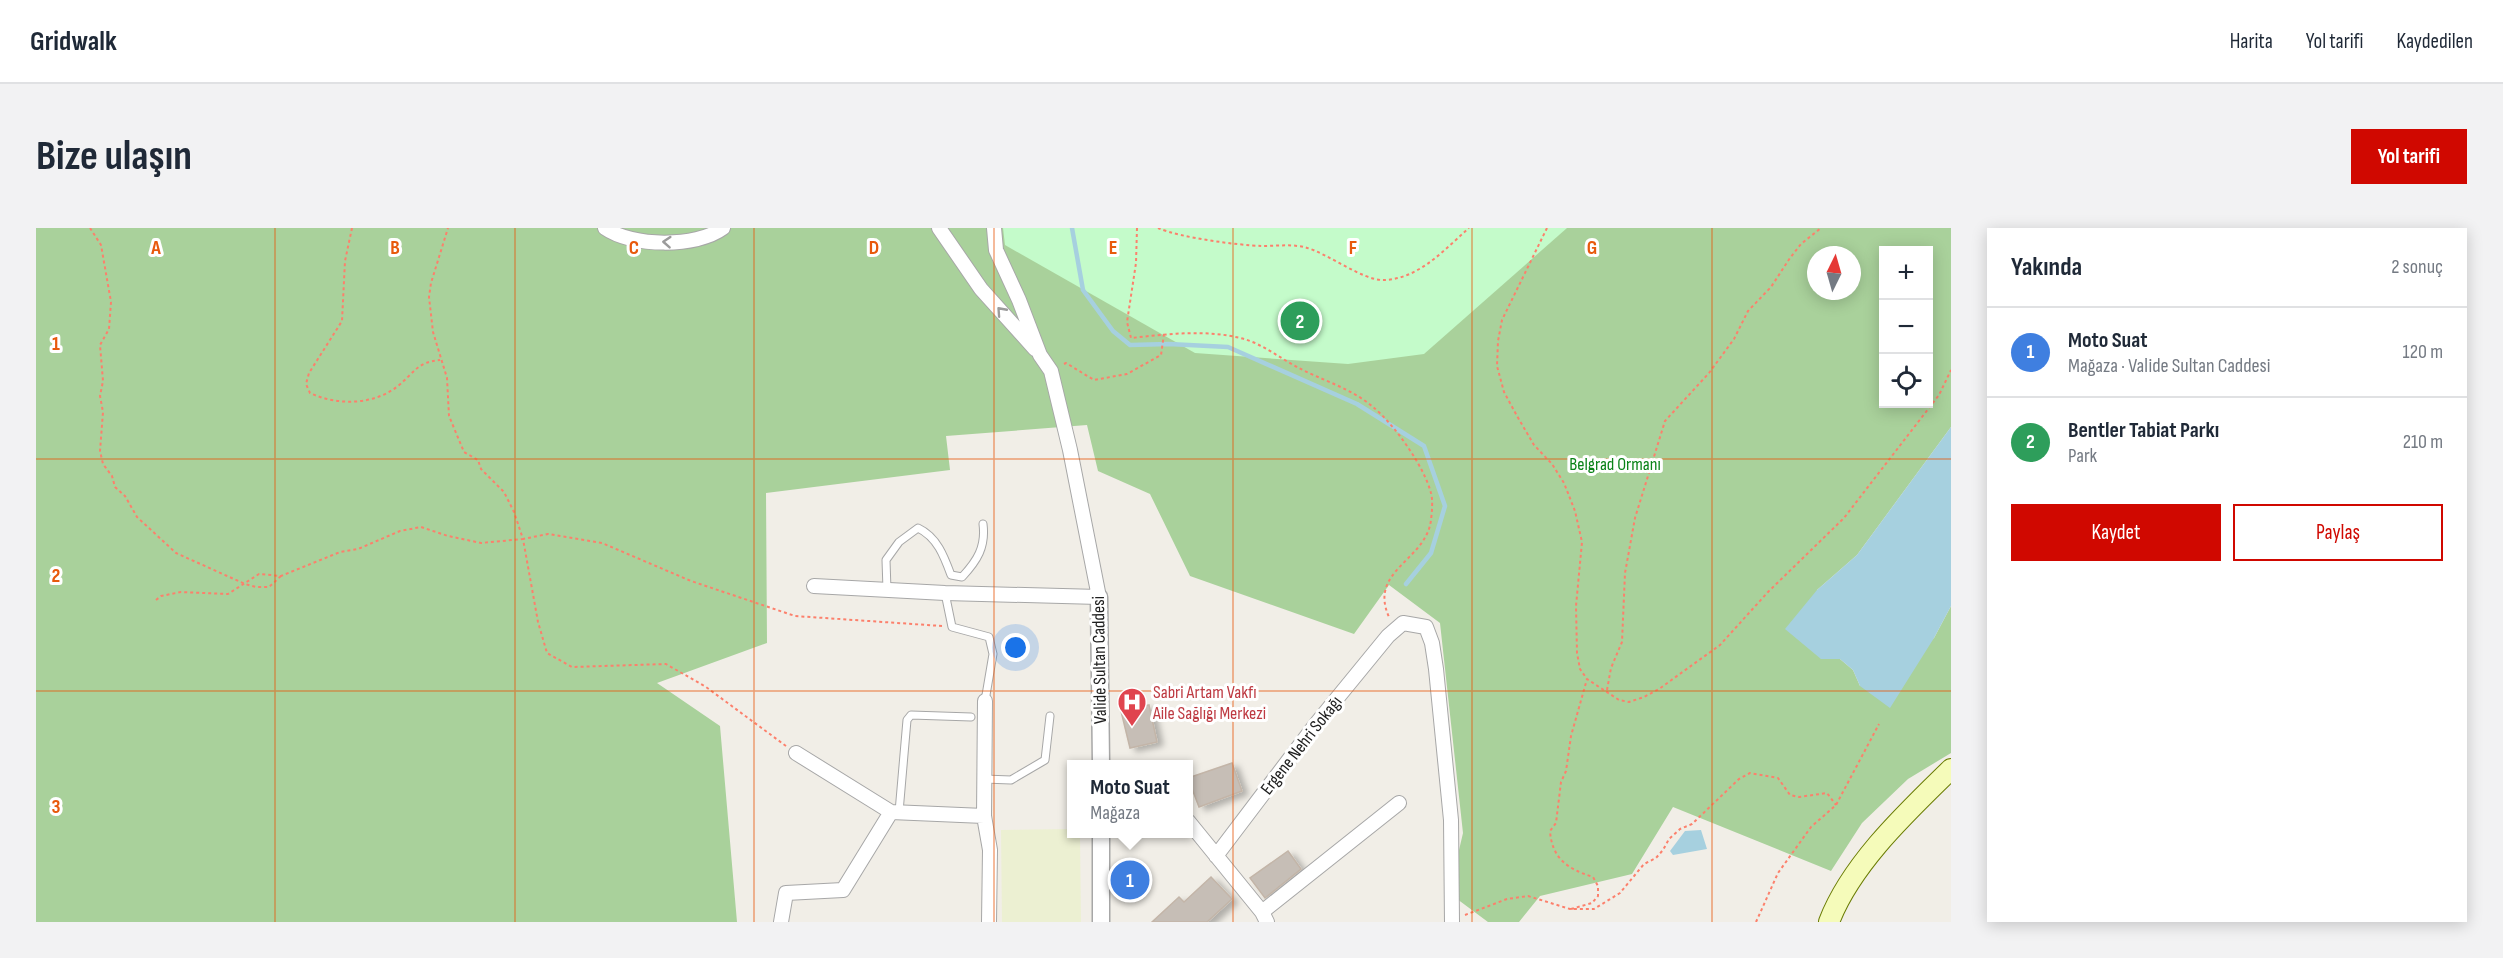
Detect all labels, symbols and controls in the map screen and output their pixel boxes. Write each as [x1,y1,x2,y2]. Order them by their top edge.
text: Gridwalk [30,25,117,58]
text: Harita [2230,29,2273,54]
text: Yol tarifi [2306,29,2364,54]
text: Kaydedilen [2397,29,2473,54]
button: Yol tarifi [2351,129,2467,184]
text: Bize ulaşın [36,131,192,182]
text: A [150,236,161,260]
text: B [390,236,400,260]
text: C [629,236,639,260]
one-way arrow [663,236,672,249]
text: D [869,236,879,260]
text: E [1109,236,1117,260]
text: F [1349,236,1357,260]
text: G [1587,236,1597,260]
north arrow [1807,246,1861,300]
map controls [1879,246,1933,408]
button: + [1879,246,1933,300]
text: Yakında [2011,252,2082,283]
text: 2 sonuç [2391,255,2443,279]
pin: 2 [1280,298,1320,344]
button: − [1879,300,1933,354]
one-way arrow [997,307,1008,318]
text: Moto Suat [2068,327,2147,354]
text: 1 [52,332,60,356]
text: 1 [2027,340,2034,364]
text: 120 m [2403,340,2443,364]
button: locate [1879,354,1933,408]
text: Mağaza · Valide Sultan Caddesi [2068,354,2270,378]
text: Bentler Tabiat Parkı [2068,417,2219,444]
text: 2 [2026,430,2035,454]
text: 210 m [2403,430,2443,454]
text: Park [2068,444,2097,468]
park label: Belgrad Ormanı [1569,454,1661,475]
button: Kaydet [2011,504,2221,561]
button: Paylaş [2233,504,2443,561]
text: 2 [52,564,60,588]
street label: Valide Sultan Caddesi [1088,596,1111,724]
your location [1001,633,1030,662]
place label: Sabri Artam Vakfı Aile Sağlığı Merkezi [1152,682,1266,724]
hospital icon: Sabri Artam Vakfı Aile Sağlığı Merkezi [1116,686,1148,728]
street label: Ergene Nehri Sokağı [1256,692,1346,799]
popup [1067,760,1193,838]
text: Moto Suat [1090,774,1170,801]
text: 3 [52,795,61,819]
text: Mağaza [1090,801,1140,825]
pin: 1 [1110,858,1150,902]

